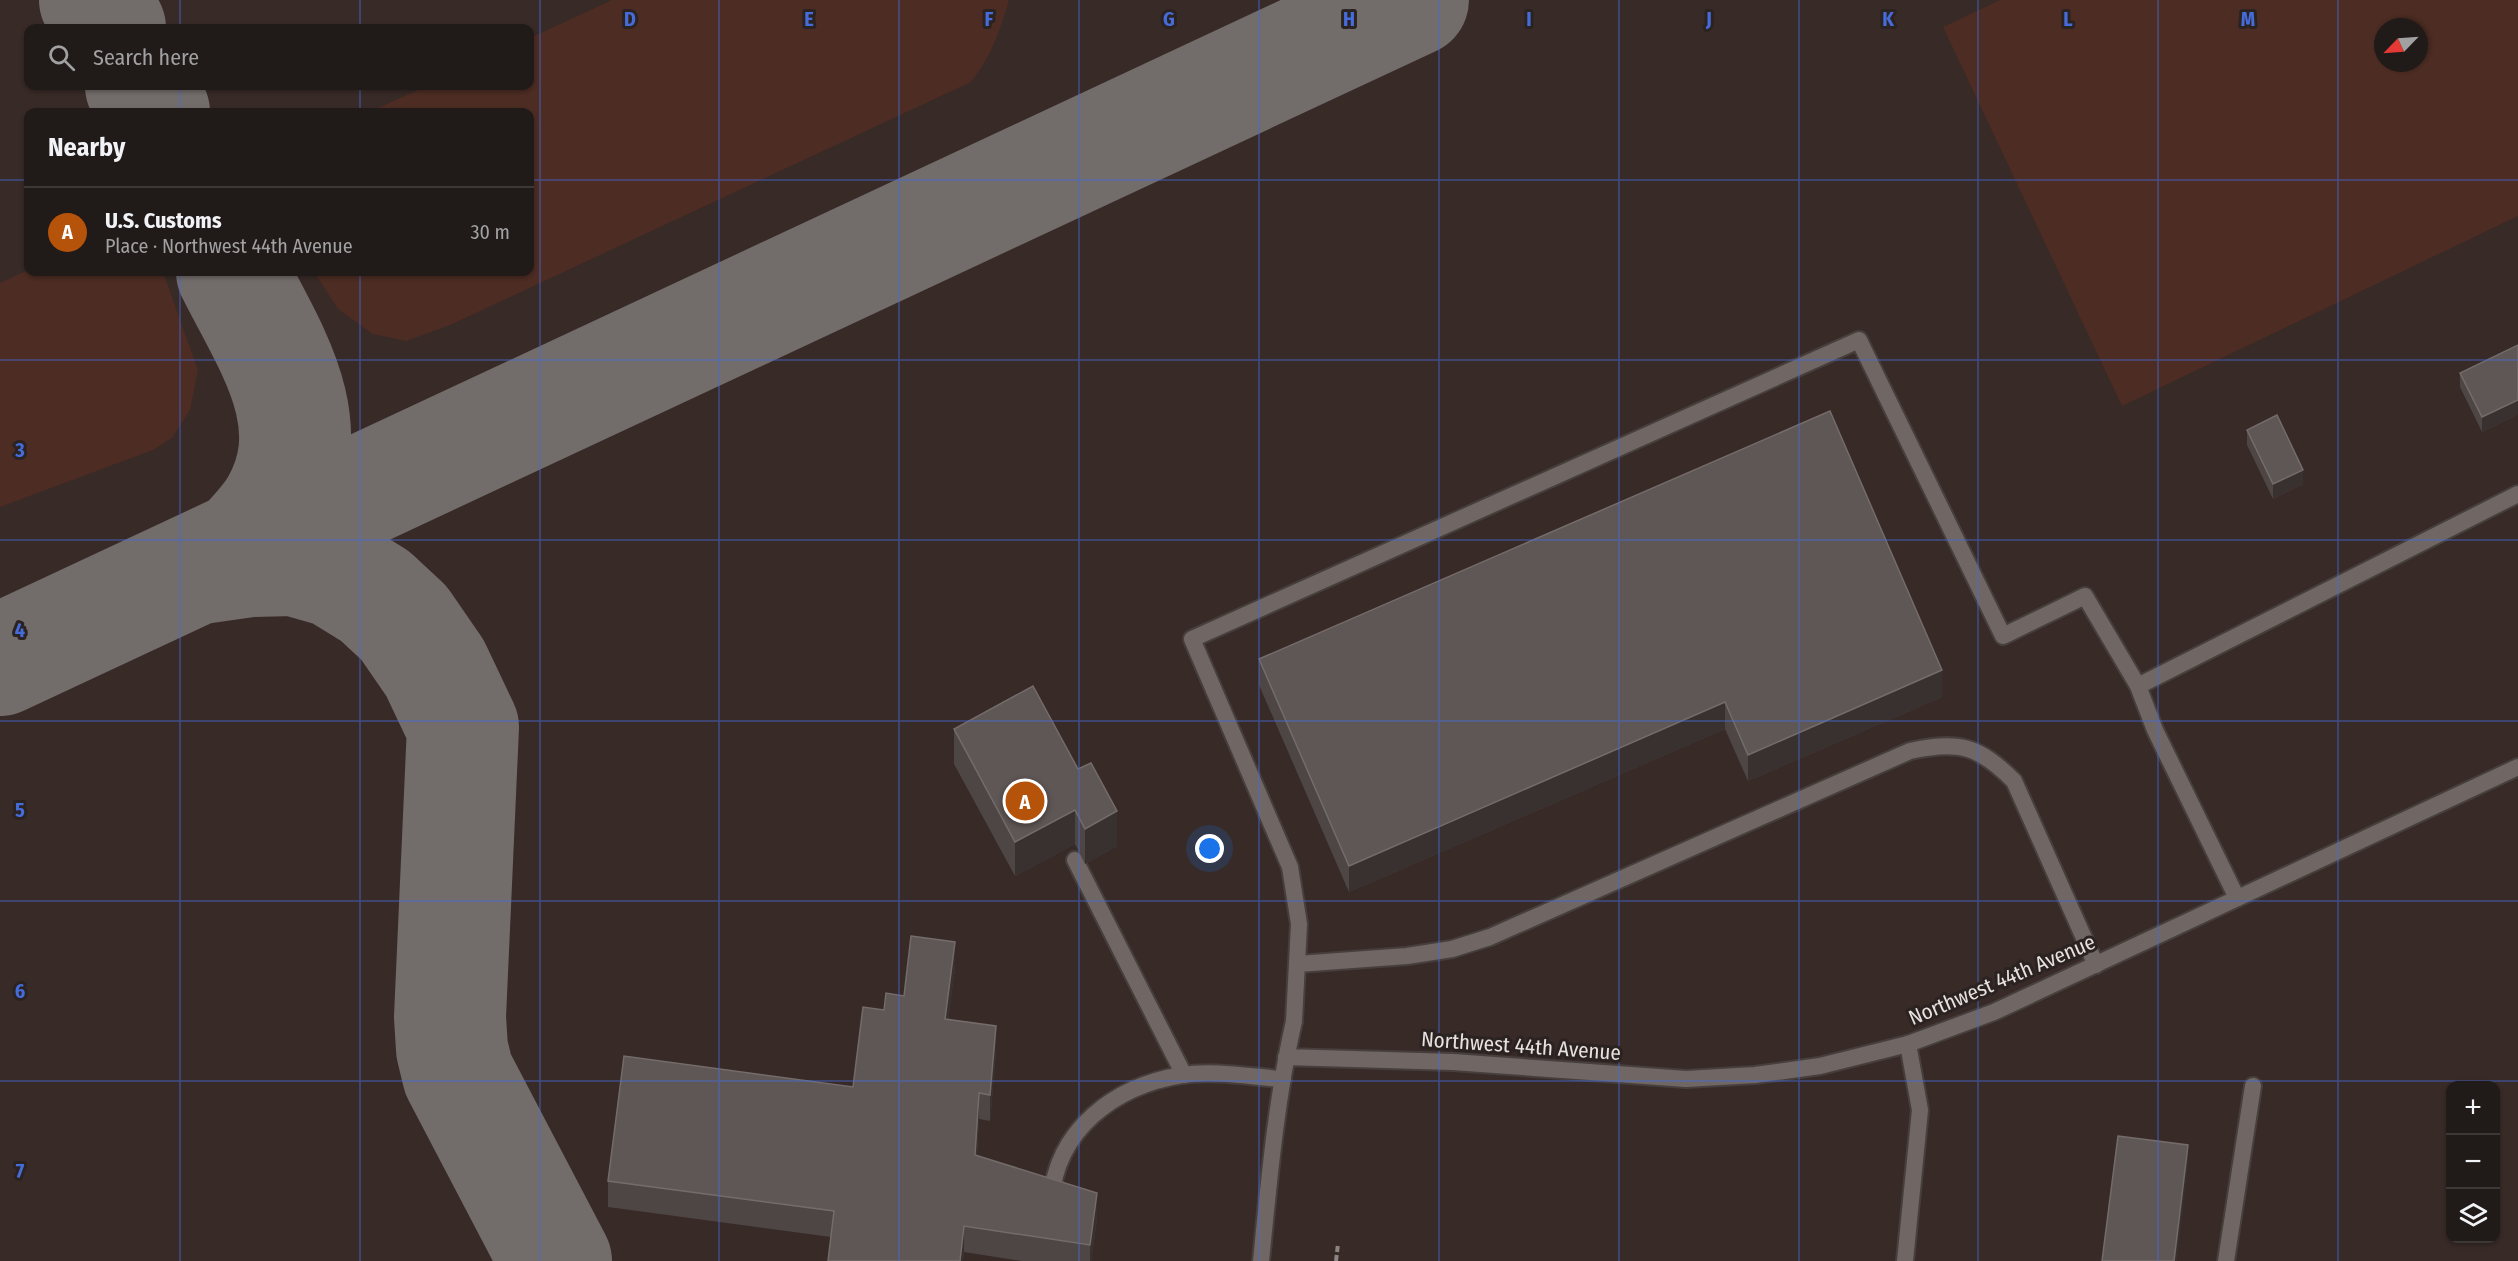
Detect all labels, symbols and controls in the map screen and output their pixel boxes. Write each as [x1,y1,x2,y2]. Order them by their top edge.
text: D [624,7,636,31]
text: E [804,7,814,31]
text: F [985,7,994,31]
text: G [1163,7,1175,31]
text: H [1343,7,1355,31]
text: I [1526,7,1532,31]
text: J [1705,7,1712,31]
text: K [1882,7,1894,31]
text: L [2063,7,2073,31]
text: M [2241,7,2255,31]
north arrow [2374,18,2428,72]
search box [24,24,534,90]
icon: search [45,41,78,74]
text: Search here [93,44,199,71]
text: Nearby [48,132,125,163]
text: U.S. Customs [105,207,222,234]
text: A [62,220,73,244]
text: 30 m [470,220,510,244]
text: Place · Northwest 44th Avenue [105,234,353,258]
text: 3 [14,438,25,462]
text: 4 [15,618,25,642]
pin: A [1006,778,1044,824]
text: 5 [15,798,25,822]
your location [1195,834,1224,863]
street label: Northwest 44th Avenue [1905,929,2099,1031]
text: 6 [15,979,25,1003]
street label: Northwest 44th Avenue [1420,1026,1622,1066]
map controls [2446,1081,2500,1243]
button: + [2446,1081,2500,1135]
button: − [2446,1135,2500,1189]
text: 7 [16,1159,25,1183]
button: layers [2446,1189,2500,1243]

